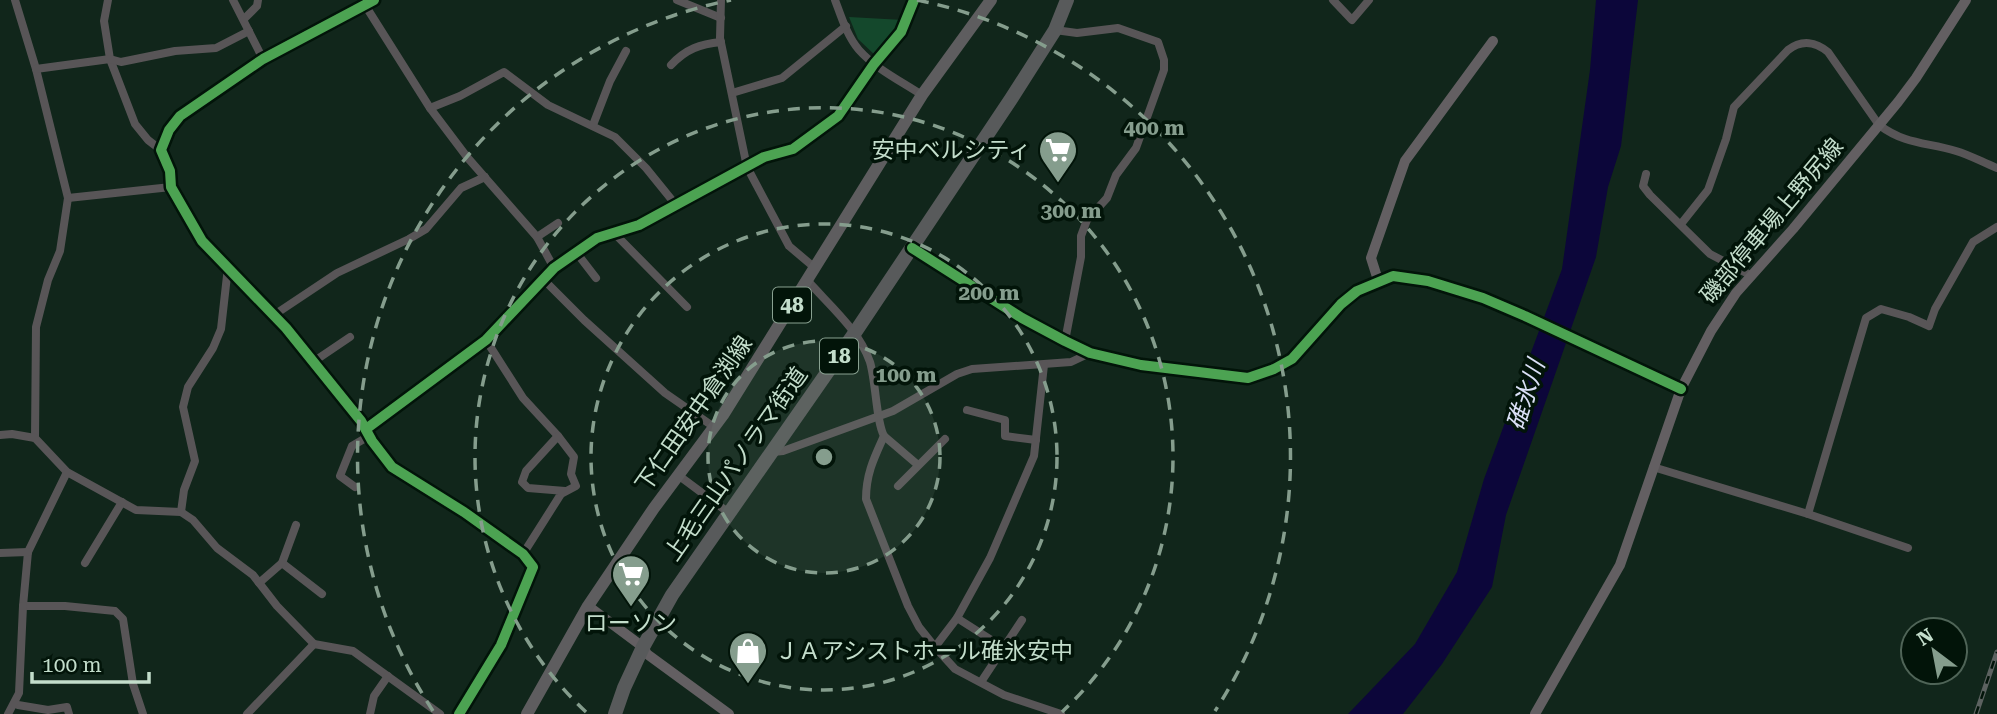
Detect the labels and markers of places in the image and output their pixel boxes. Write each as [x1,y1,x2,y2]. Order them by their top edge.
supermarket icon: 安中ベルシティ [1037,129,1079,184]
place label: 安中ベルシティ [871,137,1031,164]
centre of rings [812,445,836,469]
supermarket icon: ローソン [610,553,652,608]
place label: ローソン [585,610,677,637]
shop icon: ＪＡアシストホール碓氷安中 [727,630,769,685]
place label: ＪＡアシストホール碓氷安中 [775,638,1073,665]

